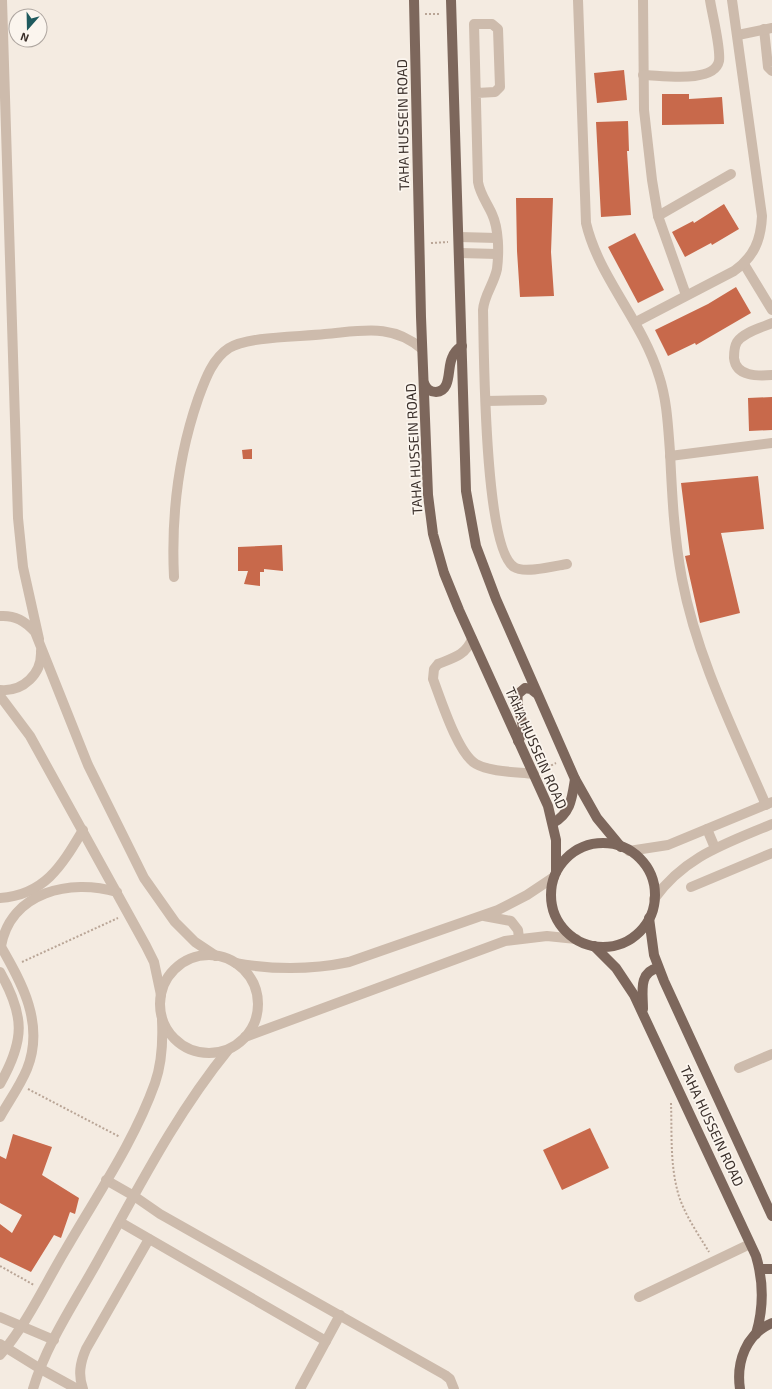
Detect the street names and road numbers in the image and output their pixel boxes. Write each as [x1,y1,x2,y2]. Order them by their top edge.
street label: TAHA HUSSEIN ROAD [393,59,412,191]
street label: TAHA HUSSEIN ROAD [402,383,425,515]
street label: TAHA HUSSEIN ROAD [502,684,571,811]
street label: TAHA HUSSEIN ROAD [677,1063,748,1189]

